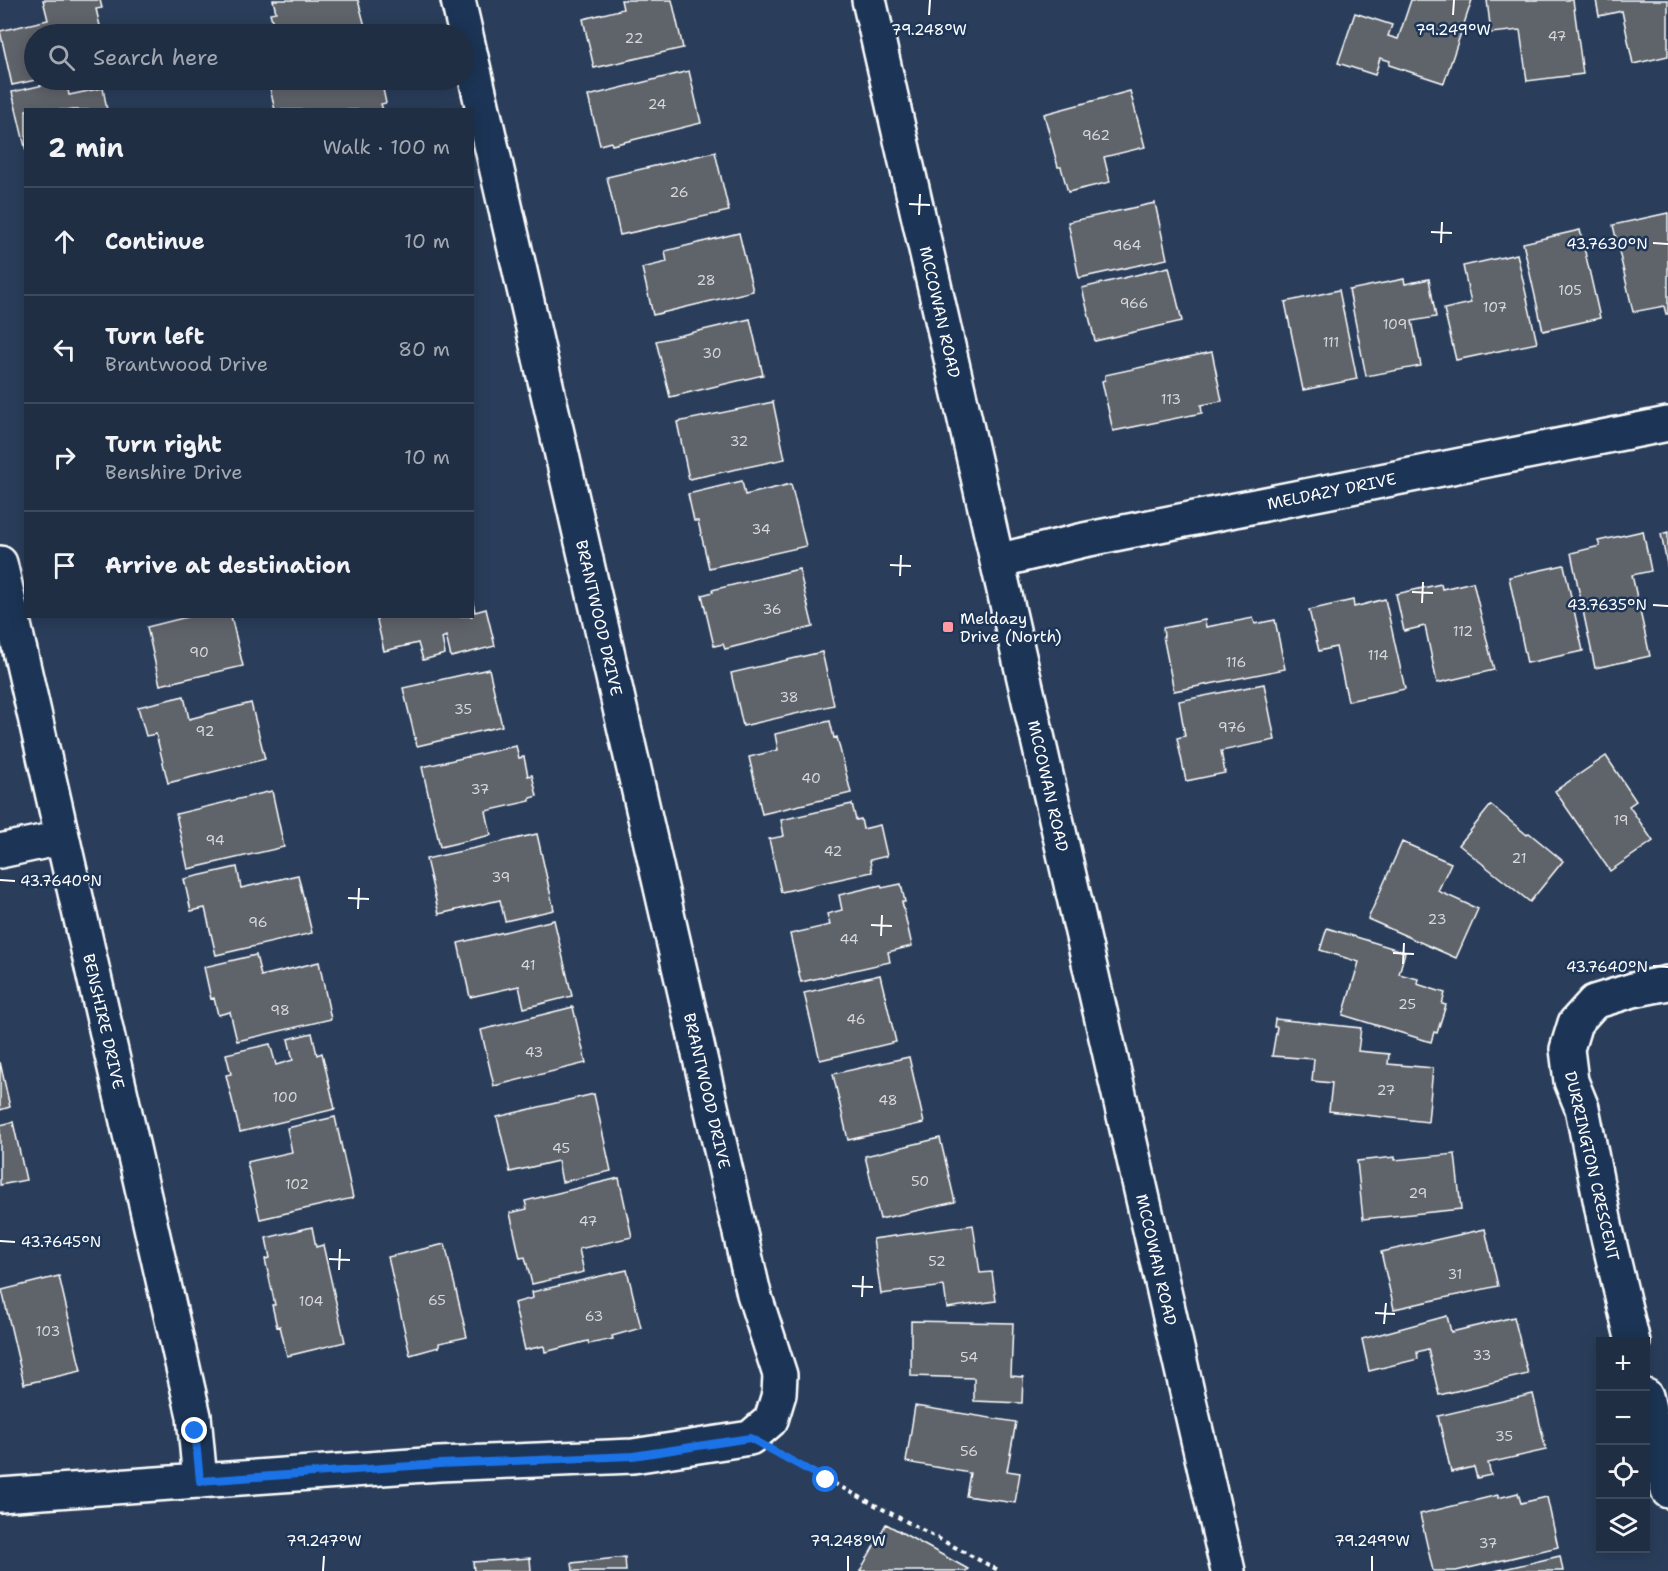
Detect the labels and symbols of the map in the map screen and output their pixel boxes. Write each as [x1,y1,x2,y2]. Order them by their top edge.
text: 79.248°W [891,20,967,40]
text: 79.249°W [1415,20,1491,40]
house number: 47 [1548,27,1566,45]
house number: 22 [625,29,643,47]
house number: 24 [648,95,667,113]
house number: 962 [1082,126,1110,144]
house number: 26 [670,183,689,201]
text: 43.7630°N [1566,234,1648,254]
house number: 964 [1113,236,1141,254]
street label: MCCOWAN ROAD [915,244,965,380]
house number: 28 [696,271,716,289]
house number: 105 [1558,281,1582,299]
house number: 966 [1120,294,1148,312]
house number: 107 [1483,298,1507,316]
house number: 109 [1383,315,1407,333]
house number: 111 [1323,333,1339,351]
house number: 30 [702,344,722,362]
house number: 113 [1161,390,1181,408]
house number: 32 [730,432,748,450]
street label: MELDAZY DRIVE [1265,468,1398,514]
house number: 34 [751,520,771,538]
street label: BRANTWOOD DRIVE [571,538,627,698]
text: 43.7635°N [1567,595,1647,615]
house number: 36 [762,600,782,618]
place label: Meldazy Drive (North) [960,608,1062,647]
marker: Meldazy Drive (North) [941,620,955,634]
house number: 112 [1453,622,1473,640]
house number: 90 [189,643,209,661]
house number: 114 [1368,646,1388,664]
house number: 116 [1226,653,1246,671]
house number: 38 [779,688,799,706]
house number: 35 [454,700,472,718]
street label: MCCOWAN ROAD [1023,718,1074,854]
house number: 976 [1218,718,1246,736]
house number: 92 [196,722,214,740]
house number: 40 [801,769,821,787]
house number: 37 [471,780,489,798]
house number: 19 [1613,811,1629,829]
house number: 94 [205,831,225,849]
house number: 42 [824,842,842,860]
house number: 21 [1512,849,1526,867]
house number: 39 [492,868,510,886]
text: 43.7640°N [20,871,102,891]
house number: 23 [1428,910,1446,928]
house number: 96 [248,913,268,931]
house number: 44 [839,930,859,948]
street label: BENSHIRE DRIVE [79,952,130,1091]
house number: 41 [521,956,535,974]
text: 43.7640°N [1566,957,1648,977]
house number: 25 [1398,995,1416,1013]
house number: 98 [270,1001,290,1019]
house number: 46 [846,1010,866,1028]
street label: BRANTWOOD DRIVE [679,1011,735,1171]
house number: 43 [525,1043,543,1061]
street label: DURRINGTON CRESCENT [1560,1069,1624,1263]
house number: 27 [1377,1081,1395,1099]
house number: 100 [273,1088,297,1106]
house number: 48 [878,1091,898,1109]
house number: 45 [552,1139,570,1157]
house number: 50 [911,1172,929,1190]
house number: 102 [285,1175,309,1193]
house number: 29 [1409,1184,1427,1202]
street label: MCCOWAN ROAD [1132,1192,1182,1327]
house number: 47 [579,1212,597,1230]
text: 43.7645°N [21,1232,101,1252]
house number: 52 [928,1252,946,1270]
house number: 31 [1448,1265,1462,1283]
house number: 65 [428,1291,446,1309]
house number: 104 [299,1292,324,1310]
house number: 63 [585,1307,603,1325]
house number: 103 [36,1322,60,1340]
house number: 33 [1473,1346,1491,1364]
house number: 54 [960,1348,978,1366]
route end [181,1417,207,1443]
house number: 35 [1495,1427,1513,1445]
house number: 56 [960,1442,978,1460]
route start [812,1466,838,1492]
text: 79.247°W [286,1531,362,1551]
text: 79.248°W [810,1531,886,1551]
text: 79.249°W [1334,1531,1410,1551]
house number: 37 [1479,1534,1497,1552]

